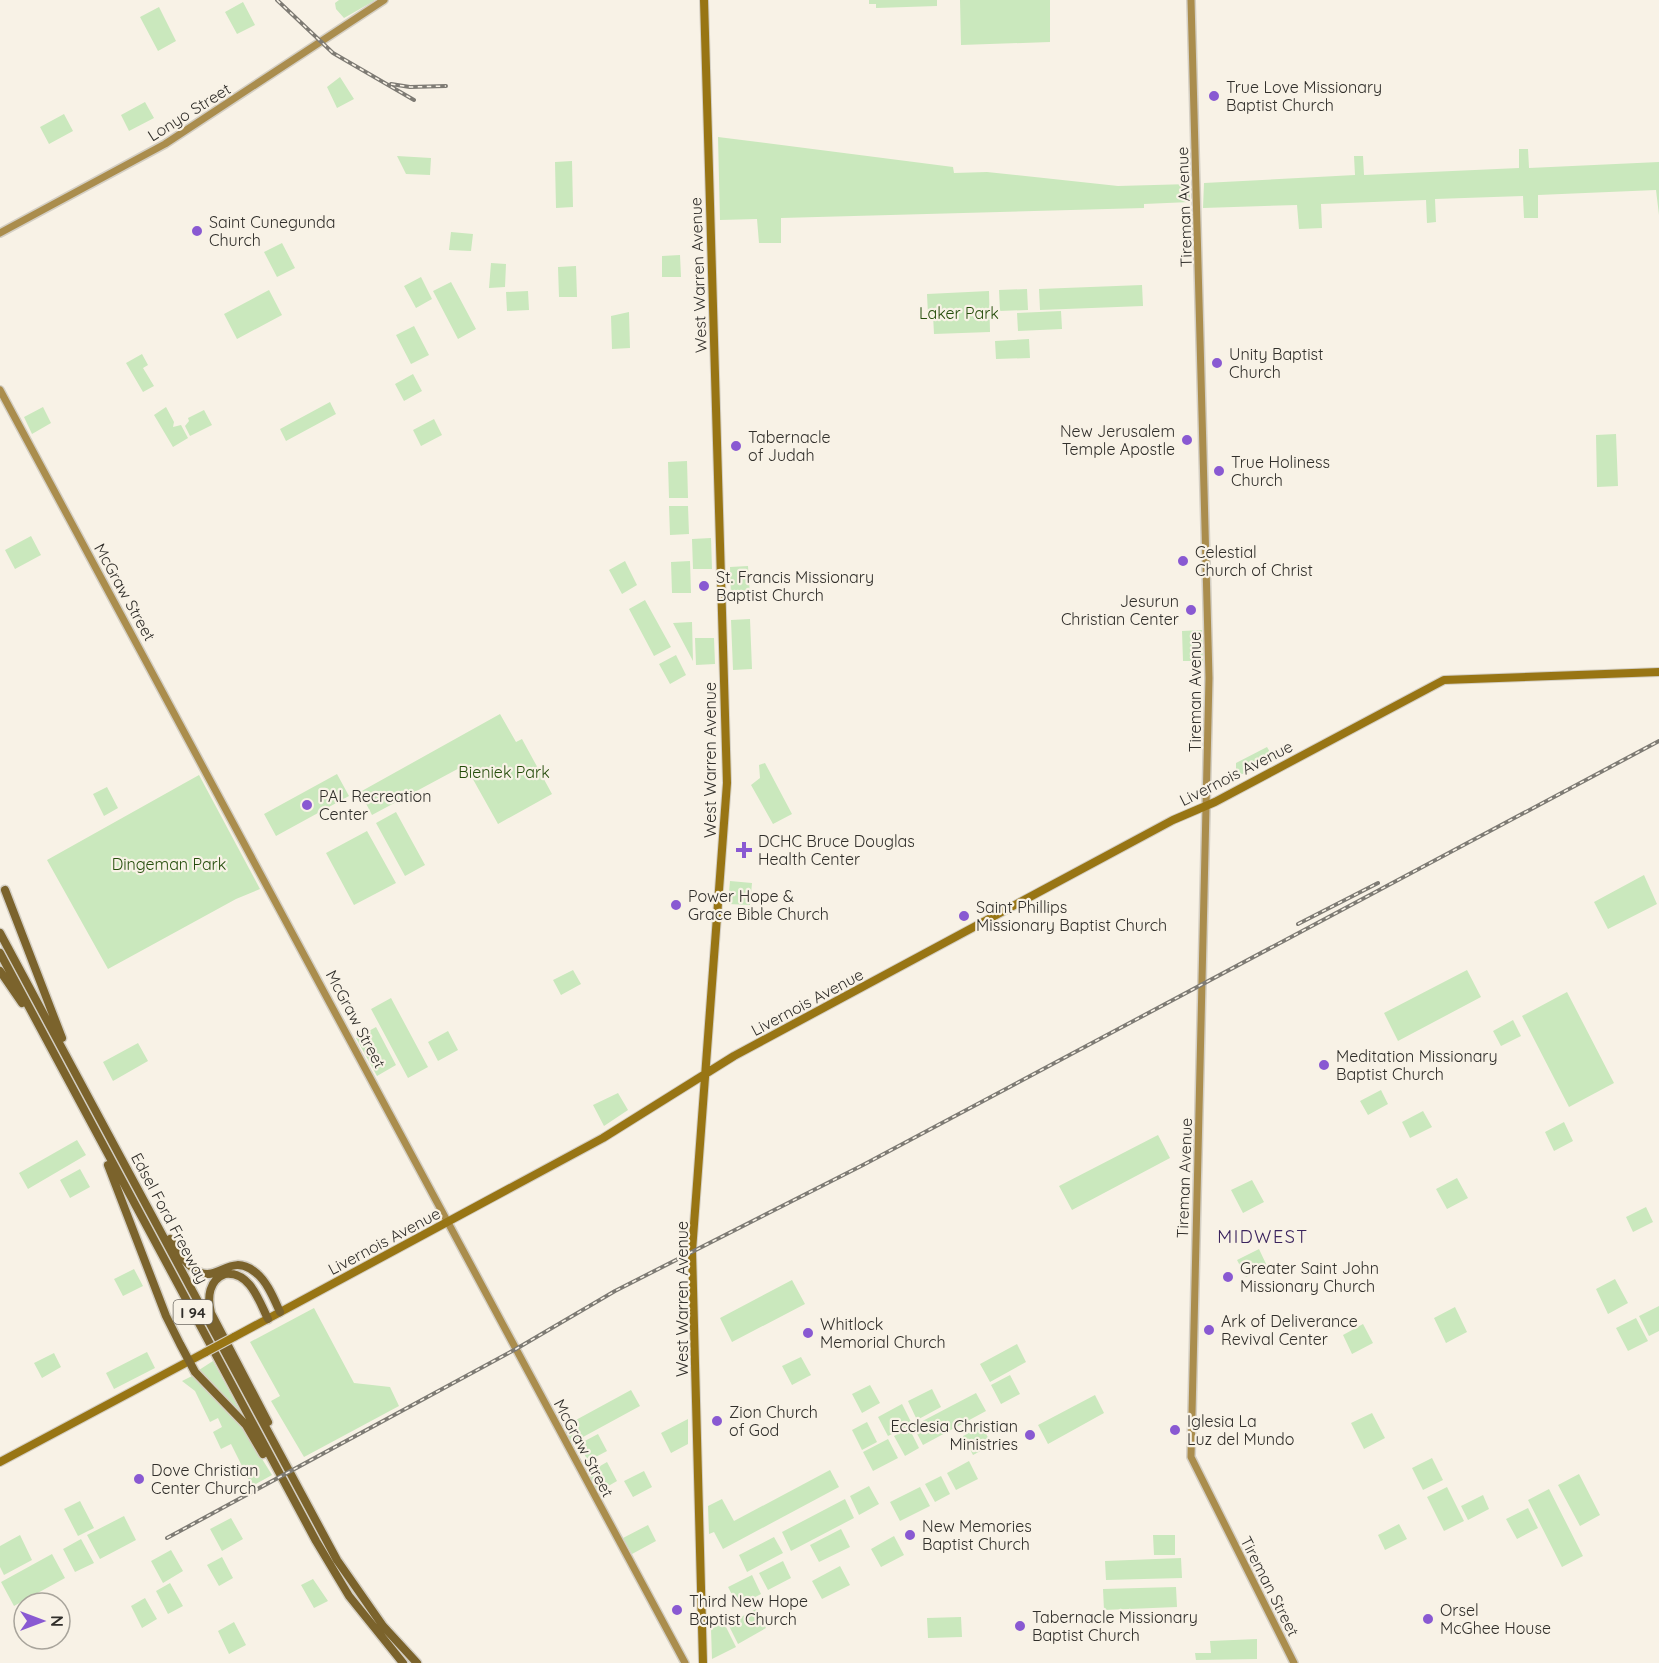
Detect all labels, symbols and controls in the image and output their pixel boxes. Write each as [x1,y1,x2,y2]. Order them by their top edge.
place label: True Love Missionary Baptist Church [1226,77,1382,115]
street label: Lonyo Street [144,79,234,145]
marker: True Love Missionary Baptist Church [1207,89,1221,103]
street label: Tireman Avenue [1172,146,1196,268]
street label: West Warren Avenue [685,197,711,353]
place label: Saint Cunegunda Church [209,212,336,250]
marker: Saint Cunegunda Church [190,224,204,238]
park label: Laker Park [919,303,999,323]
place label: Unity Baptist Church [1229,344,1324,382]
marker: Unity Baptist Church [1210,356,1224,370]
place label: New Jerusalem Temple Apostle [1060,421,1175,459]
place label: Tabernacle of Judah [748,427,830,465]
marker: New Jerusalem Temple Apostle [1180,433,1194,447]
marker: Tabernacle of Judah [729,439,743,453]
place label: True Holiness Church [1231,452,1330,490]
marker: True Holiness Church [1212,464,1226,478]
street label: McGraw Street [90,540,160,644]
place label: Celestial Church of Christ [1195,542,1313,580]
marker: Celestial Church of Christ [1176,554,1190,568]
place label: St. Francis Missionary Baptist Church [716,567,874,605]
marker: St. Francis Missionary Baptist Church [697,579,711,593]
place label: Jesurun Christian Center [1061,591,1179,629]
marker: Jesurun Christian Center [1184,603,1198,617]
street label: Tireman Avenue [1185,632,1205,752]
street label: West Warren Avenue [700,682,720,838]
street label: Livernois Avenue [1176,736,1296,810]
park label: Bieniek Park [458,762,550,782]
place label: PAL Recreation Center [319,786,431,824]
marker: PAL Recreation Center [300,798,314,812]
place label: DCHC Bruce Douglas Health Center [758,831,915,869]
marker: DCHC Bruce Douglas Health Center [735,841,753,859]
park label: Dingeman Park [112,854,226,874]
place label: Power Hope & Grace Bible Church [688,886,829,924]
place label: Saint Phillips Missionary Baptist Church [976,897,1167,935]
marker: Power Hope & Grace Bible Church [669,898,683,912]
marker: Saint Phillips Missionary Baptist Church [957,909,971,923]
street label: Livernois Avenue [747,964,867,1040]
street label: McGraw Street [322,966,390,1072]
place label: Meditation Missionary Baptist Church [1336,1046,1498,1084]
marker: Meditation Missionary Baptist Church [1317,1058,1331,1072]
street label: Tireman Avenue [1172,1117,1196,1239]
street label: Edsel Ford Freeway [127,1149,213,1287]
street label: Livernois Avenue [324,1203,444,1279]
street label: West Warren Avenue [672,1221,692,1377]
district label: MIDWEST [1217,1225,1309,1248]
place label: Greater Saint John Missionary Church [1240,1258,1379,1296]
marker: Greater Saint John Missionary Church [1221,1270,1235,1284]
road number: I 94 [174,1300,212,1324]
place label: Ark of Deliverance Revival Center [1221,1311,1358,1349]
place label: Whitlock Memorial Church [820,1314,946,1352]
marker: Ark of Deliverance Revival Center [1202,1323,1216,1337]
marker: Whitlock Memorial Church [801,1326,815,1340]
street label: McGraw Street [550,1395,618,1501]
place label: Zion Church of God [729,1402,818,1440]
place label: Iglesia La Luz del Mundo [1187,1411,1294,1449]
marker: Zion Church of God [710,1414,724,1428]
place label: Ecclesia Christian Ministries [890,1416,1018,1454]
marker: Iglesia La Luz del Mundo [1168,1423,1182,1437]
marker: Ecclesia Christian Ministries [1023,1428,1037,1442]
place label: Dove Christian Center Church [151,1460,258,1498]
marker: Dove Christian Center Church [132,1472,146,1486]
place label: New Memories Baptist Church [922,1516,1032,1554]
marker: New Memories Baptist Church [903,1528,917,1542]
street label: Tireman Street [1236,1533,1304,1639]
north arrow [12,1591,72,1651]
place label: Third New Hope Baptist Church [689,1591,808,1629]
place label: Orsel McGhee House [1440,1600,1551,1638]
marker: Third New Hope Baptist Church [670,1603,684,1617]
place label: Tabernacle Missionary Baptist Church [1032,1607,1198,1645]
marker: Orsel McGhee House [1421,1612,1435,1626]
text: N [47,1615,67,1627]
marker: Tabernacle Missionary Baptist Church [1013,1619,1027,1633]

